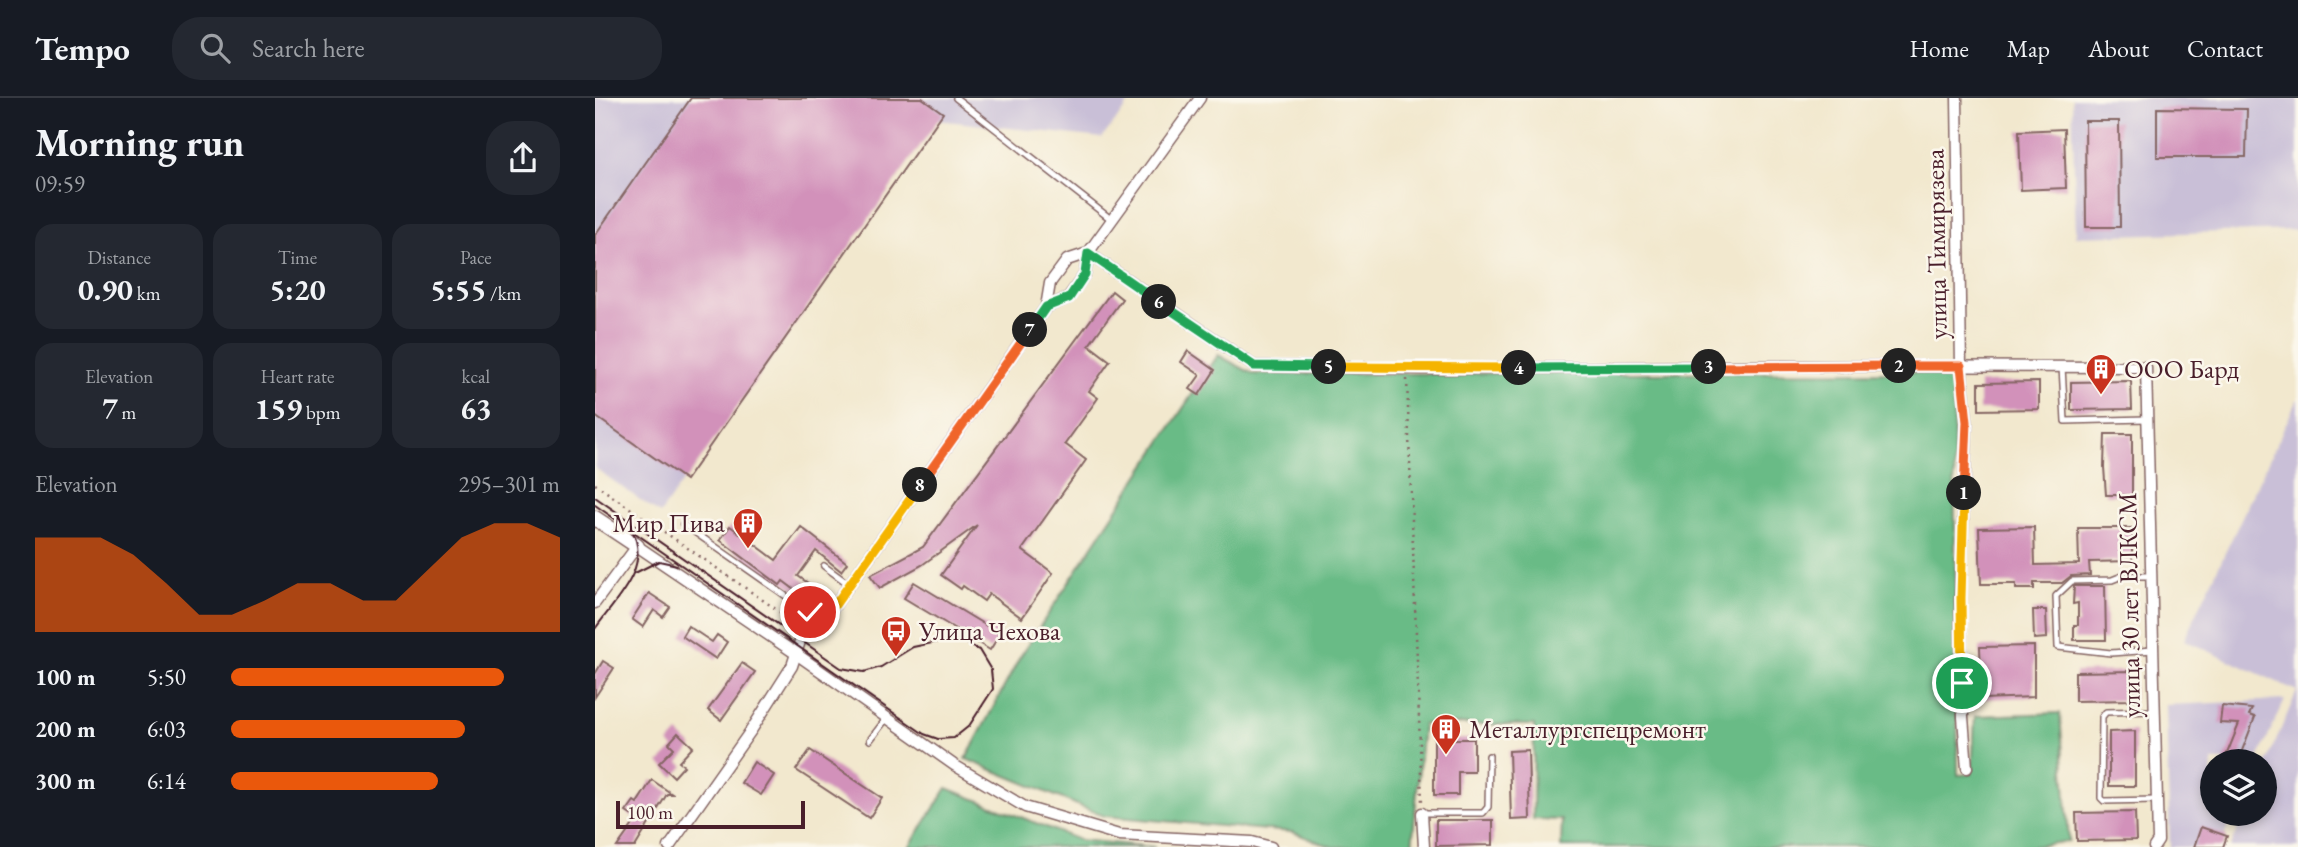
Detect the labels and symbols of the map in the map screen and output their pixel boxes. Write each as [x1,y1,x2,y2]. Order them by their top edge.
street label: улица Тимирязева [1917,148,1955,340]
pin: 6 [1141,284,1177,320]
pin: 7 [1013,313,1047,348]
pin: 2 [1881,348,1917,384]
pin: 5 [1311,350,1347,384]
pin: 4 [1501,350,1537,386]
pin: 3 [1691,350,1727,384]
building icon: ООО Бард [2084,352,2118,396]
place label: ООО Бард [2124,352,2239,386]
pin: 8 [903,468,937,502]
pin: 1 [1947,476,1981,510]
street label: улица 30 лет ВЛКСМ [2110,492,2148,718]
place label: Мир Пива [612,506,726,540]
building icon: Мир Пива [731,506,765,550]
pin [780,582,840,642]
bus stop icon: Улица Чехова [879,614,913,658]
place label: Улица Чехова [918,614,1061,648]
pin [1932,653,1992,713]
building icon: Металлургспецремонт [1429,712,1463,756]
place label: Металлургспецремонт [1469,712,1706,746]
scale bar [616,798,805,830]

